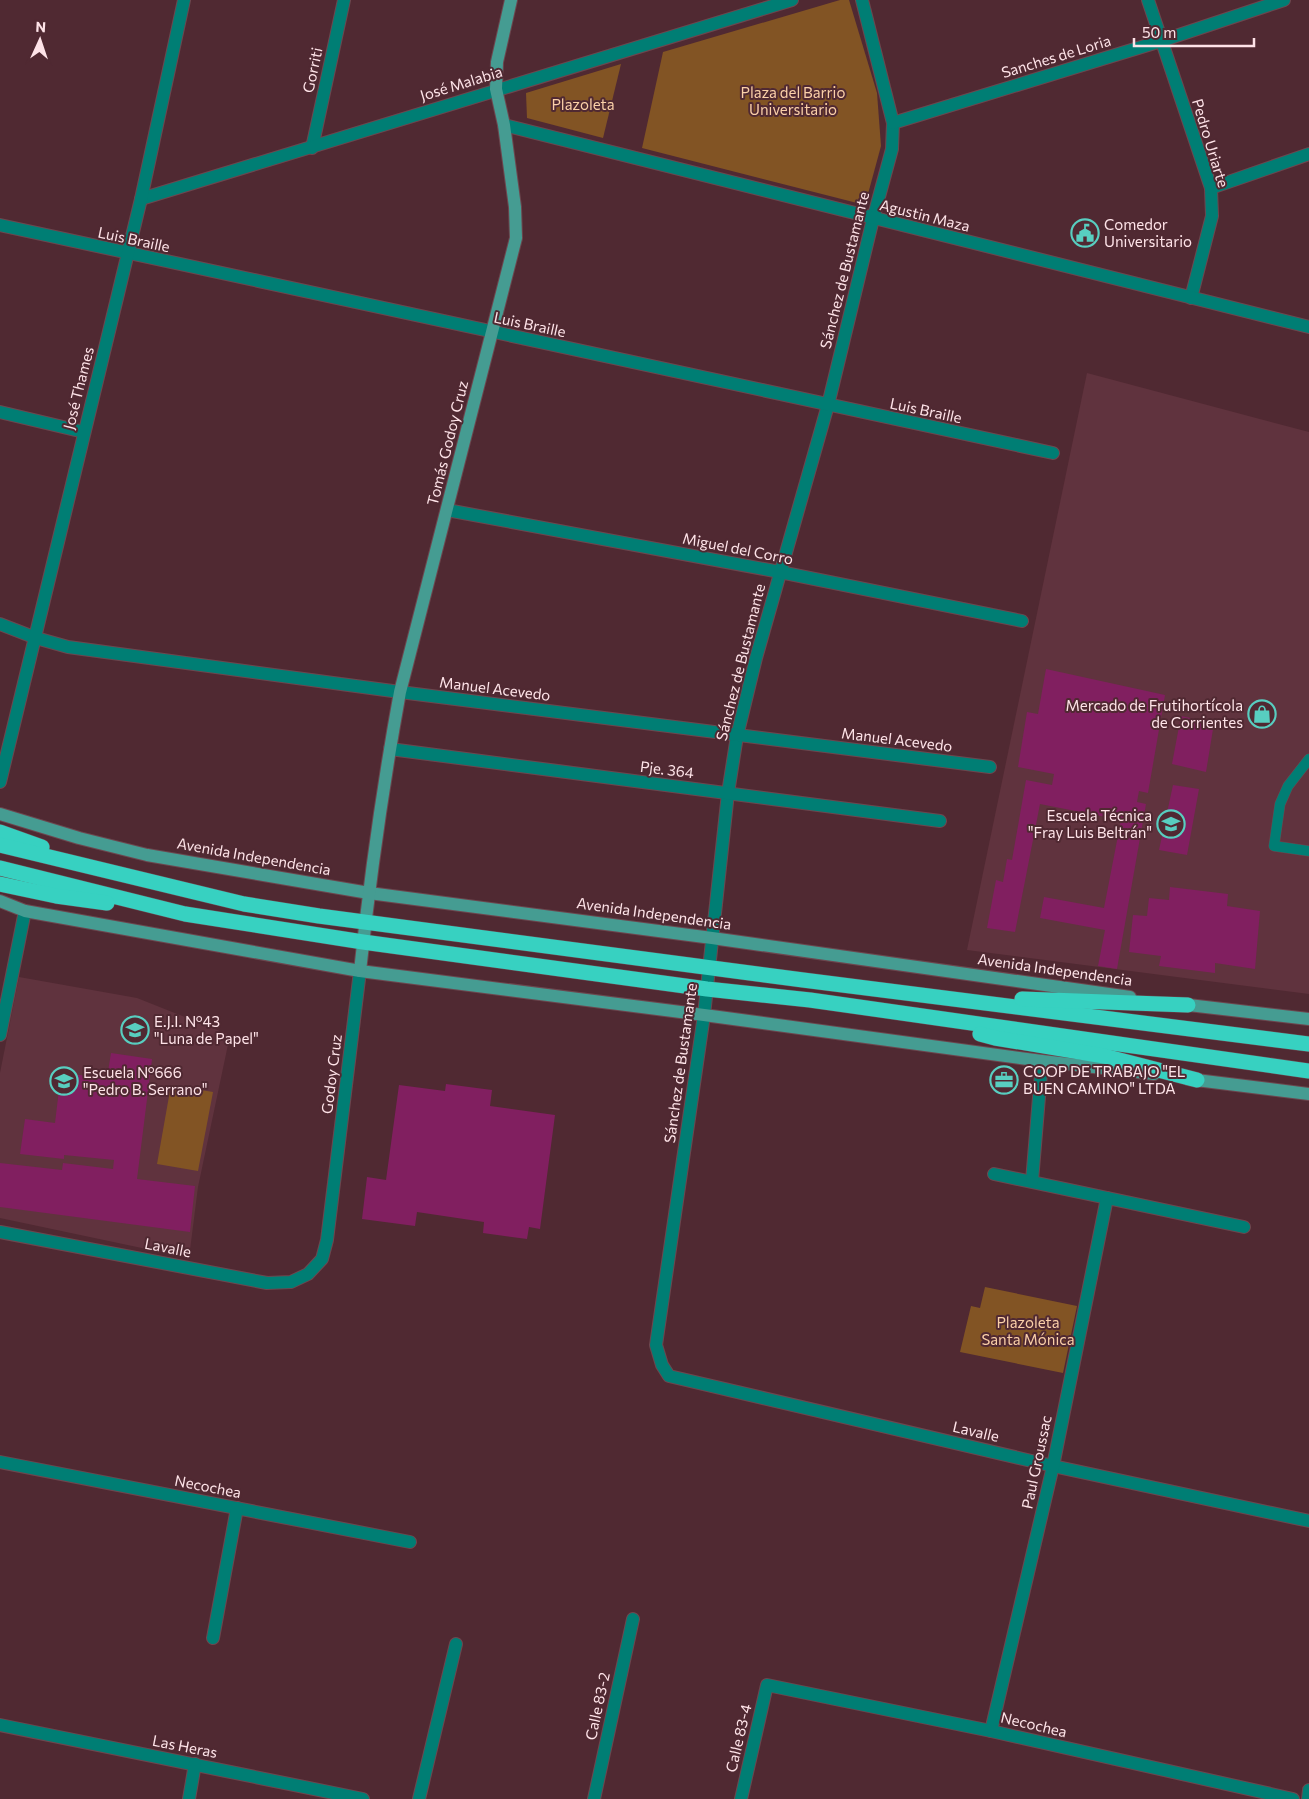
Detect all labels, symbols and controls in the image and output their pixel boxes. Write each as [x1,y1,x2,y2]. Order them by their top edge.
north arrow [15,15,65,65]
scale bar [1134,15,1254,47]
text: N [35,18,46,35]
text: 50 m [1142,23,1176,41]
street label: Sanches de Loria [999,31,1113,81]
street label: Gorriti [298,46,326,94]
street label: José Malabia [418,62,504,104]
park label: Plaza del Barrio Universitario [741,83,845,118]
park label: Plazoleta [551,95,615,113]
street label: Pedro Uriarte [1189,96,1233,190]
street label: Sánchez de Bustamante [816,190,872,350]
street label: Agustin Maza [878,195,972,235]
place label: Comedor Universitario [1104,215,1192,250]
public building icon: Comedor Universitario [1070,218,1100,248]
street label: Luis Braille [96,223,172,255]
street label: Luis Braille [492,308,568,340]
street label: José Thames [59,345,97,431]
street label: Tomás Godoy Cruz [423,379,471,507]
street label: Luis Braille [888,394,964,426]
street label: Miguel del Corro [681,528,795,568]
street label: Sánchez de Bustamante [712,582,768,742]
street label: Manuel Acevedo [438,672,552,704]
place label: Mercado de Frutihortícola de Corrientes [1065,696,1243,731]
shop icon: Mercado de Frutihortícola de Corrientes [1247,699,1277,729]
street label: Manuel Acevedo [840,723,954,755]
street label: Pje. 364 [639,757,695,781]
place label: Escuela Técnica "Fray Luis Beltrán" [1028,806,1152,841]
school or university icon: Escuela Técnica "Fray Luis Beltrán" [1156,809,1186,839]
street label: Avenida Independencia [176,834,332,878]
street label: Avenida Independencia [576,893,732,933]
street label: Avenida Independencia [977,949,1133,989]
street label: Sánchez de Bustamante [660,982,700,1144]
place label: E.J.I. Nº43 "Luna de Papel" [154,1012,259,1047]
school or university icon: E.J.I. Nº43 "Luna de Papel" [120,1015,150,1045]
street label: Godoy Cruz [317,1033,345,1115]
place label: COOP DE TRABAJO "EL BUEN CAMINO" LTDA [1023,1062,1186,1097]
place label: Escuela Nº666 "Pedro B. Serrano" [83,1063,207,1098]
office icon: COOP DE TRABAJO "EL BUEN CAMINO" LTDA [989,1065,1019,1095]
school or university icon: Escuela Nº666 "Pedro B. Serrano" [49,1066,79,1096]
street label: Lavalle [143,1234,193,1260]
park label: Plazoleta Santa Mónica [981,1313,1075,1348]
street label: Paul Groussac [1017,1414,1055,1510]
street label: Lavalle [951,1417,1001,1445]
street label: Necochea [173,1471,243,1501]
street label: Calle 83-2 [581,1670,613,1742]
street label: Calle 83-4 [721,1702,755,1774]
street label: Necochea [999,1708,1069,1740]
street label: Las Heras [151,1731,219,1761]

